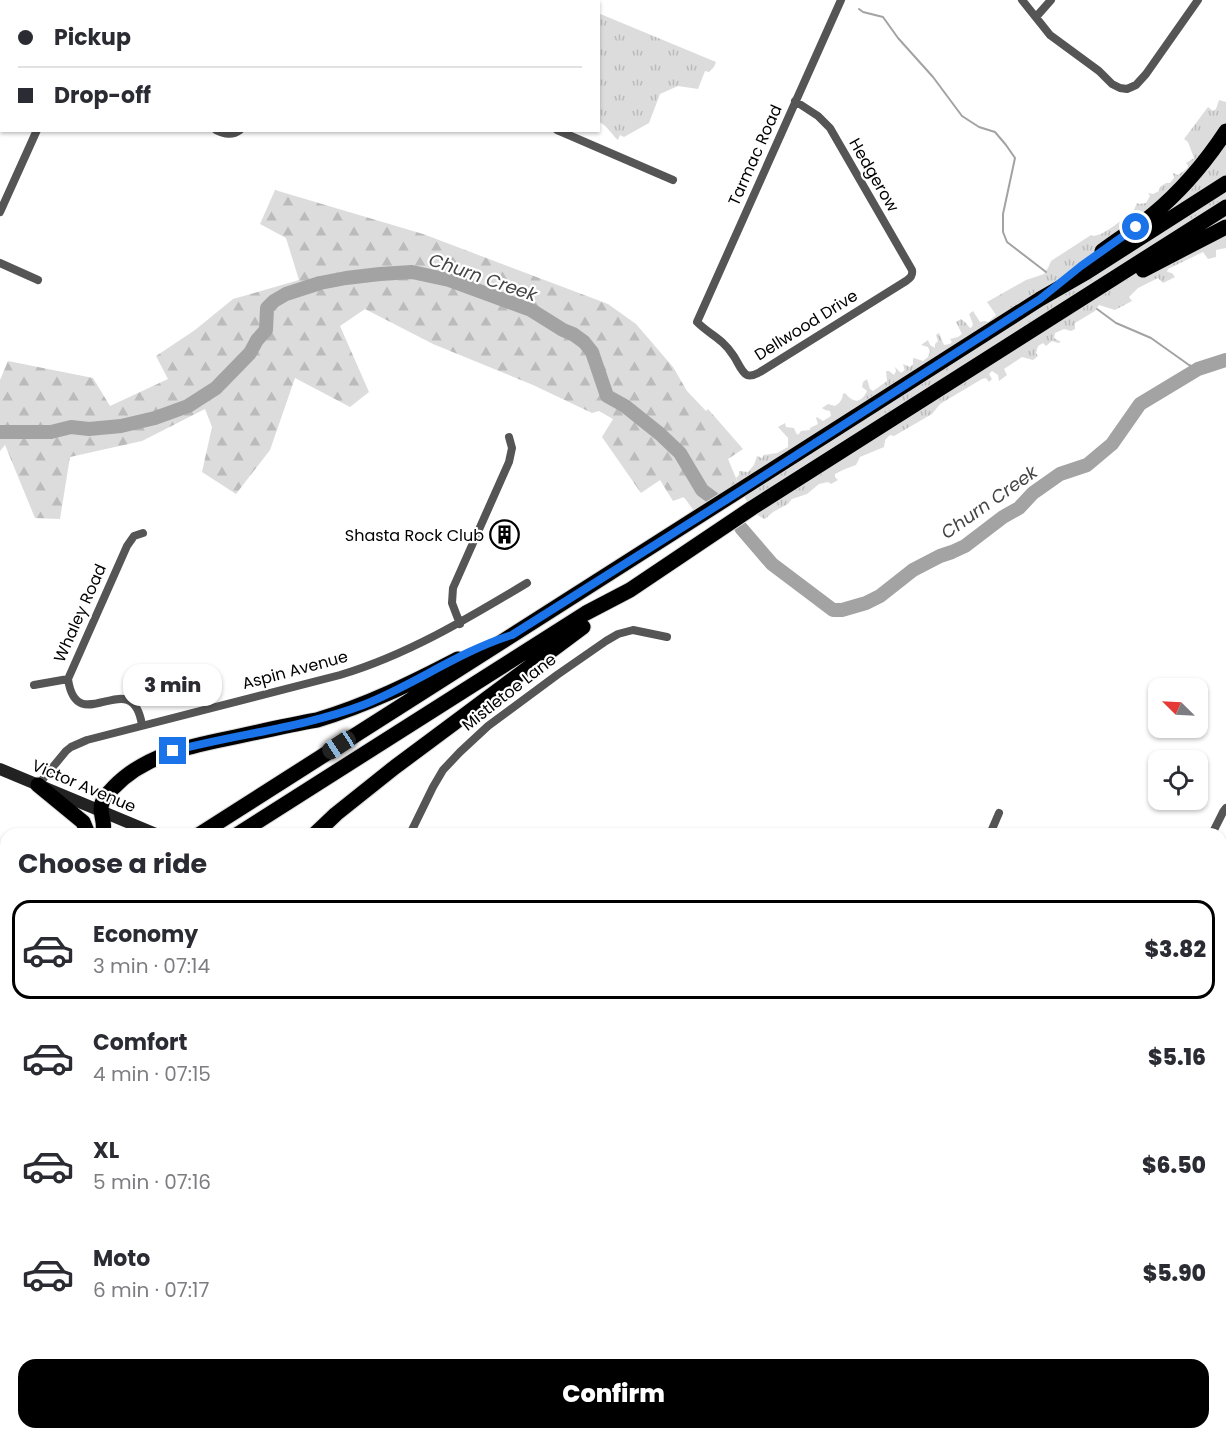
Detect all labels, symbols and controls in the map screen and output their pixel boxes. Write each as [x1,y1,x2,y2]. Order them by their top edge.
text: Pickup [54,22,131,53]
text: Drop-off [54,80,151,111]
street label: Tarmac Road [722,101,788,209]
street label: Hedgerow [844,134,904,216]
route start [1122,213,1149,240]
water label: Churn Creek [426,247,541,307]
street label: Dellwood Drive [750,284,862,366]
water label: Churn Creek [936,459,1043,545]
building icon: Shasta Rock Club [489,519,521,551]
place label: Shasta Rock Club [345,524,484,547]
street label: Whaley Road [48,560,112,666]
street label: Aspin Avenue [240,645,350,695]
street label: Mistletoe Lane [457,648,561,736]
callout: 3 min [124,664,222,706]
text: 3 min [144,671,201,699]
north arrow [1148,678,1208,738]
map controls [1148,678,1208,810]
car [319,728,359,762]
route end [159,737,186,764]
button: locate [1148,750,1208,810]
street label: Victor Avenue [28,754,140,818]
text: Choose a ride [18,845,207,882]
text: Economy [93,919,198,950]
icon: car [21,923,75,977]
text: $3.82 [1145,934,1206,965]
text: 3 min · 07:14 [93,952,210,980]
text: Comfort [93,1027,187,1058]
icon: car [21,1031,75,1085]
text: $5.16 [1148,1042,1206,1073]
text: 4 min · 07:15 [93,1060,211,1088]
text: XL [93,1135,119,1166]
icon: car [21,1139,75,1193]
text: $6.50 [1142,1150,1206,1181]
text: 5 min · 07:16 [93,1168,211,1196]
text: Moto [93,1243,150,1274]
icon: car [21,1247,75,1301]
text: $5.90 [1143,1258,1206,1289]
text: 6 min · 07:17 [93,1276,209,1304]
button: Confirm [18,1359,1209,1428]

